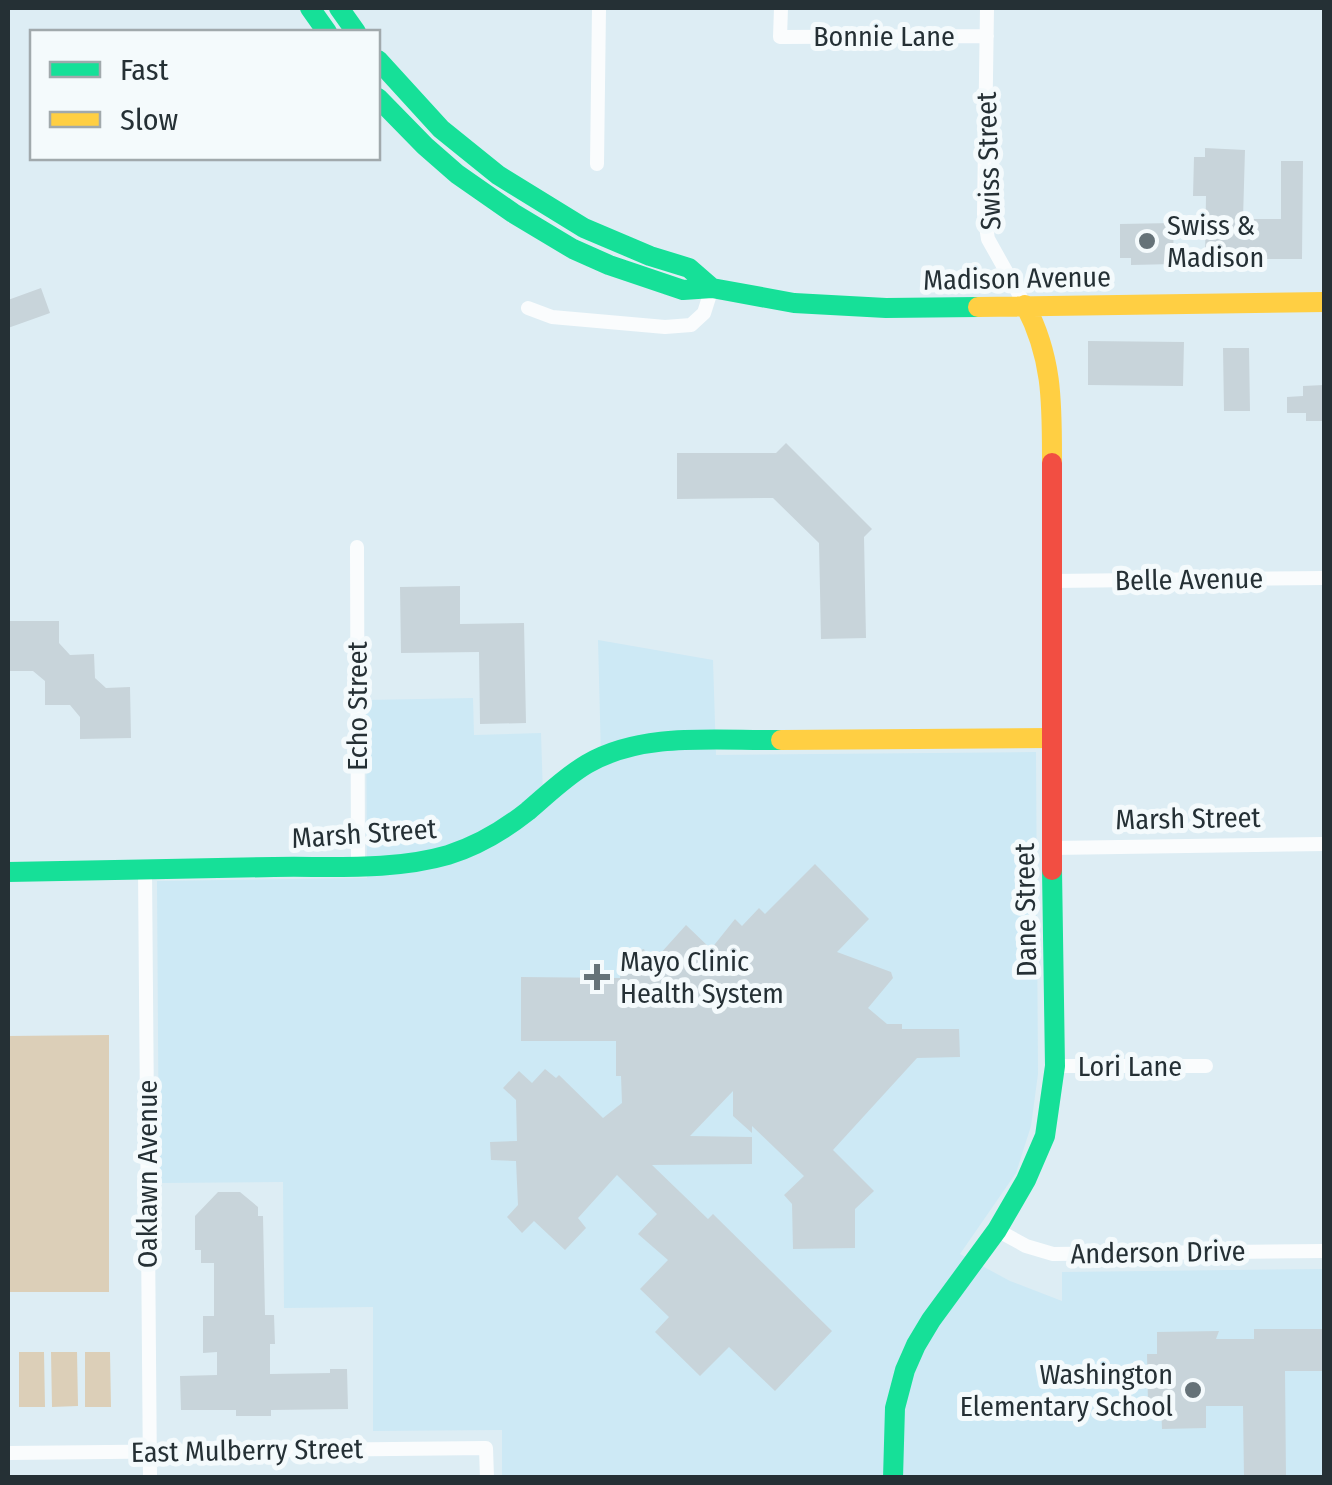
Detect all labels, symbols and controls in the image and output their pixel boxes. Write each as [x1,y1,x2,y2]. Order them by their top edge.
street label: Bonnie Lane [813,20,955,53]
legend [30,30,380,160]
text: Fast [120,52,169,88]
street label: Swiss Street [970,90,1007,231]
text: Slow [120,102,178,138]
place label: Swiss & Madison [1167,209,1264,274]
marker: Swiss & Madison [1136,230,1158,252]
street label: Madison Avenue [923,260,1111,297]
street label: Belle Avenue [1115,562,1263,597]
street label: Echo Street [341,640,374,771]
street label: Marsh Street [1115,801,1262,836]
street label: Marsh Street [290,812,438,855]
street label: Dane Street [1008,842,1043,977]
place label: Mayo Clinic Health System [620,945,784,1010]
marker: Mayo Clinic Health System [584,964,610,990]
street label: Lori Lane [1078,1050,1182,1083]
street label: Oaklawn Avenue [131,1080,164,1268]
street label: Anderson Drive [1070,1234,1246,1271]
place label: Washington Elementary School [960,1358,1173,1423]
marker: Washington Elementary School [1182,1379,1204,1401]
street label: East Mulberry Street [131,1432,364,1469]

